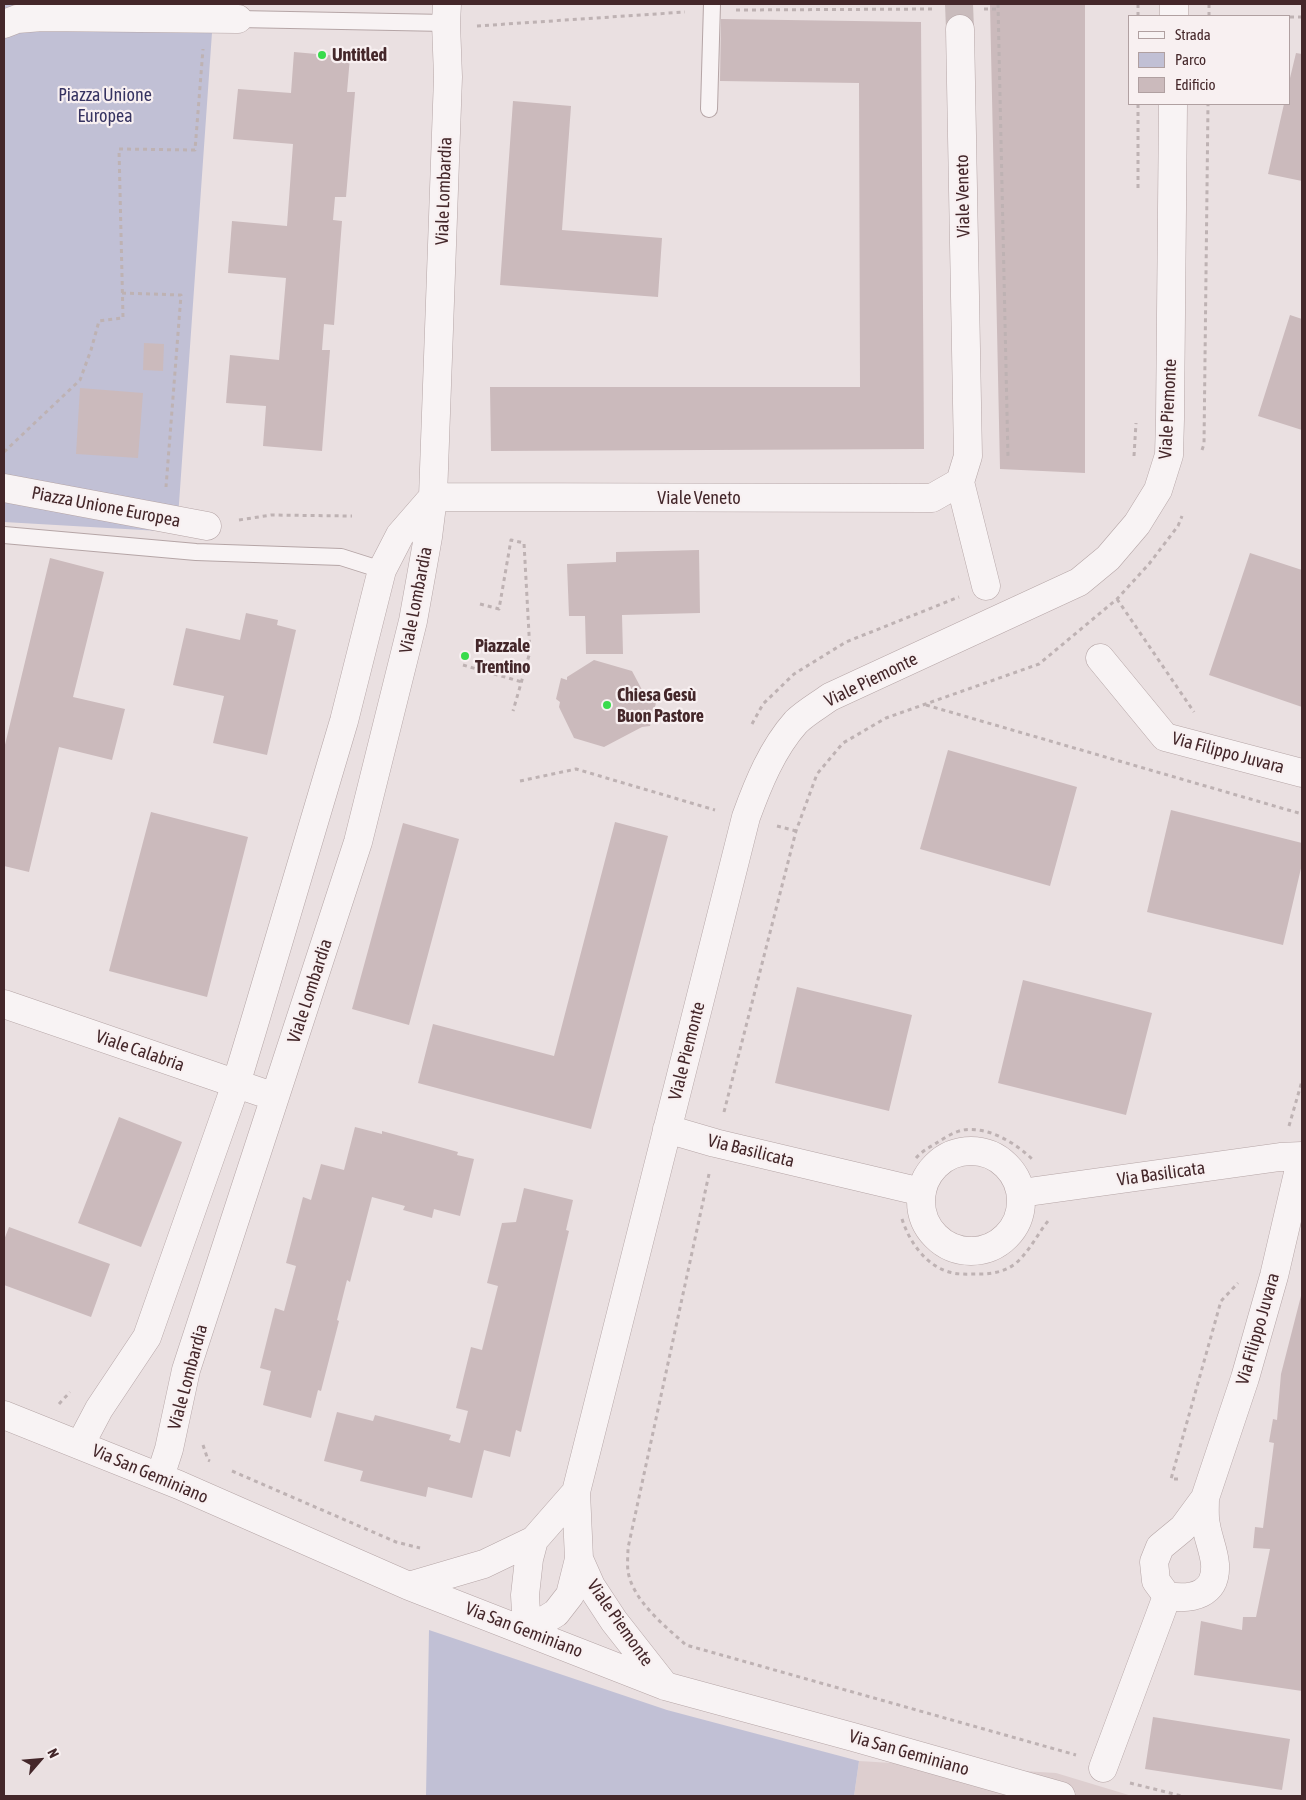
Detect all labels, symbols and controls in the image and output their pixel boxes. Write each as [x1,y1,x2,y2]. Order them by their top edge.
legend [1128,15,1291,105]
text: Strada [1175,26,1211,43]
place label: Untitled [332,44,387,66]
marker: Untitled [316,49,328,61]
text: Parco [1175,51,1206,68]
text: Edificio [1175,76,1216,93]
park label: Piazza Unione Europea [58,84,152,126]
street label: Viale Lombardia [431,137,457,245]
street label: Viale Veneto [951,154,975,238]
street label: Viale Piemonte [1155,358,1181,460]
street label: Piazza Unione Europea [30,482,182,532]
street label: Viale Veneto [657,487,741,509]
street label: Viale Lombardia [395,545,437,655]
place label: Piazzale Trentino [475,635,531,678]
street label: Viale Piemonte [821,648,921,712]
marker: Piazzale Trentino [459,650,471,662]
place label: Chiesa Gesù Buon Pastore [617,684,704,726]
marker: Chiesa Gesù Buon Pastore [601,699,613,711]
street label: Via Filippo Juvara [1169,728,1287,778]
street label: Viale Lombardia [283,936,337,1046]
street label: Viale Piemonte [664,1000,710,1102]
street label: Viale Calabria [93,1026,187,1076]
street label: Via Basilicata [705,1130,797,1172]
street label: Via Basilicata [1116,1157,1206,1191]
street label: Via Filippo Juvara [1232,1271,1284,1387]
street label: Viale Lombardia [164,1322,212,1432]
street label: Via San Geminiano [89,1440,211,1508]
street label: Viale Piemonte [582,1576,658,1670]
street label: Via San Geminiano [462,1598,586,1662]
street label: Via San Geminiano [846,1726,972,1780]
north arrow [15,1735,65,1785]
text: N [44,1746,62,1760]

